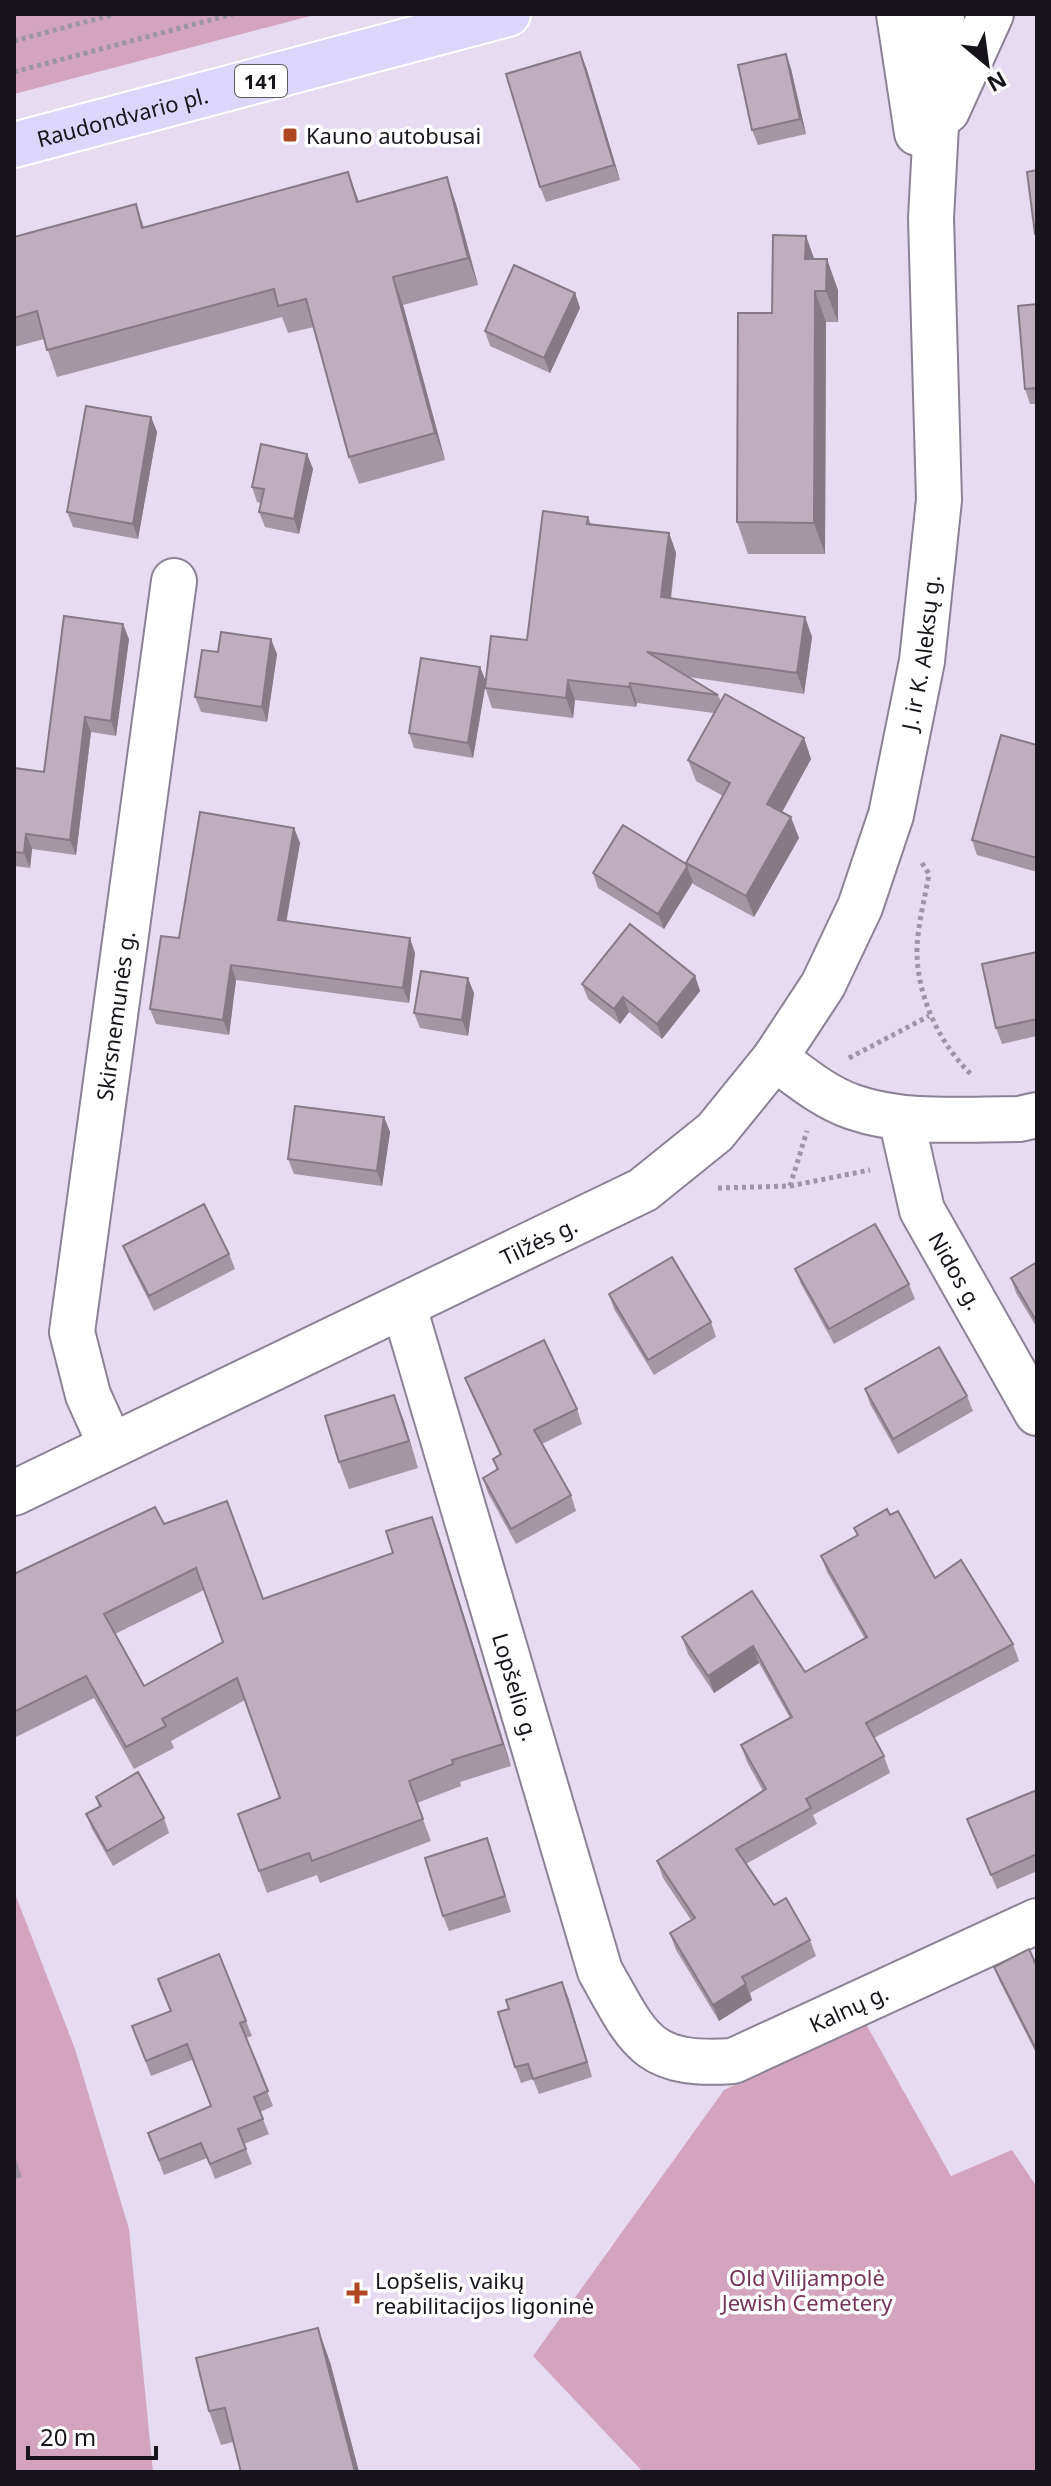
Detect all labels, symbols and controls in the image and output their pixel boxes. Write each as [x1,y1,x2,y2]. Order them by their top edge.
north arrow [947,24,1027,104]
road number: 141 [235,65,287,97]
text: N [982,65,1012,100]
street label: Raudondvario pl. [33,79,211,153]
place label: Kauno autobusai [306,120,481,150]
marker: Kauno autobusai [281,126,299,144]
street label: J. ir K. Aleksų g. [893,573,946,735]
street label: Skirsnemunės g. [89,929,141,1103]
street label: Tilžės g. [495,1209,582,1272]
street label: Nidos g. [922,1226,990,1315]
street label: Lopšelio g. [486,1629,546,1744]
street label: Kalnų g. [804,1977,893,2039]
park label: Old Vilijampolė Jewish Cemetery [720,2262,893,2317]
place label: Lopšelis, vaikų reabilitacijos ligoninė [375,2265,594,2320]
marker: Lopšelis, vaikų reabilitacijos ligoninė [346,2282,368,2304]
scale bar [28,2410,156,2460]
text: 20 m [40,2420,96,2453]

